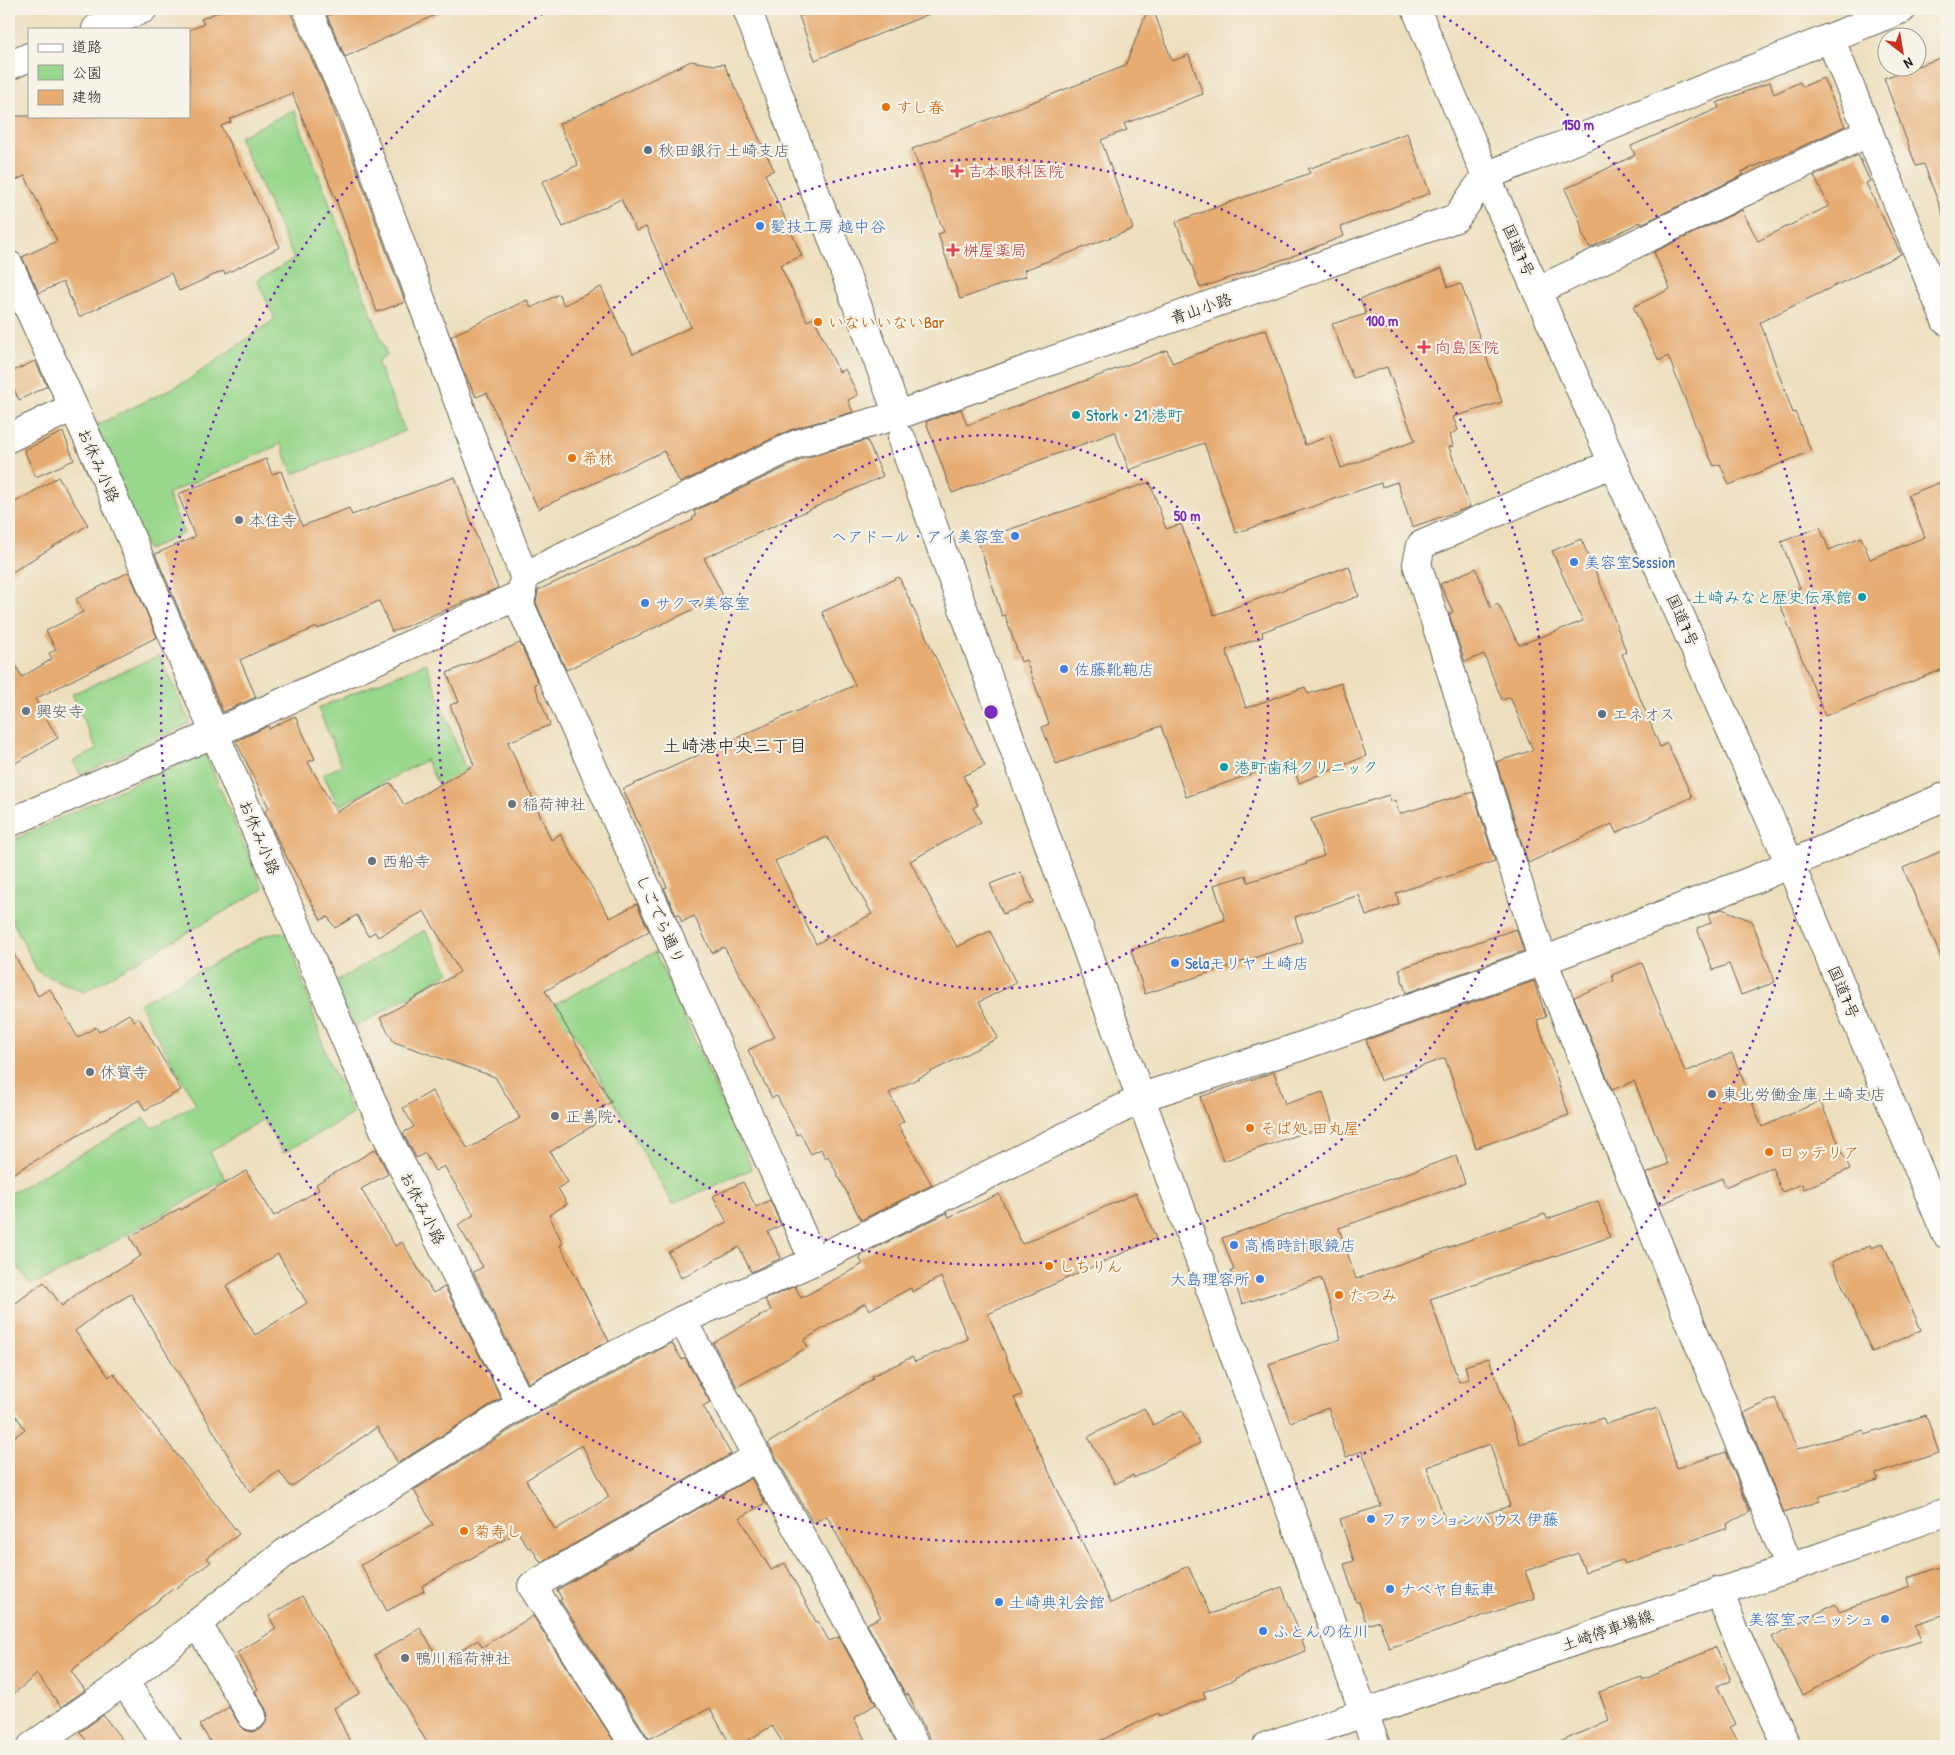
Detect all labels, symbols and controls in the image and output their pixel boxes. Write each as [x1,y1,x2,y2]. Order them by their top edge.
legend [28,28,190,118]
north arrow [1878,28,1928,78]
text: 道路 [72,36,102,57]
text: N [1900,54,1917,74]
text: 公園 [72,62,102,83]
text: 建物 [72,86,102,107]
place label: すし春 [896,96,944,118]
marker: すし春 [880,101,892,113]
text: 150 m [1562,114,1594,135]
place label: 秋田銀行 土崎支店 [658,139,790,161]
marker: 秋田銀行 土崎支店 [642,144,654,156]
place label: 吉本眼科医院 [968,160,1064,182]
marker: 吉本眼科医院 [950,164,964,178]
place label: 髪技工房 越中谷 [770,215,886,237]
marker: 髪技工房 越中谷 [754,220,766,232]
street label: 国道7号 [1498,220,1540,280]
place label: 桝屋薬局 [963,239,1027,261]
marker: 桝屋薬局 [947,244,959,256]
street label: 青山小路 [1167,287,1235,329]
text: 100 m [1366,310,1398,331]
place label: いないいないBar [828,311,945,333]
marker: いないいないBar [812,316,824,328]
place label: 向島医院 [1435,336,1499,358]
marker: 向島医院 [1417,340,1431,354]
place label: Stork・21 港町 [1086,404,1183,426]
marker: Stork・21 港町 [1070,409,1082,421]
street label: お休み小路 [73,424,125,506]
place label: 希林 [582,447,614,469]
marker: 希林 [566,452,578,464]
text: 50 m [1174,505,1200,526]
place label: 本住寺 [249,509,297,531]
marker: 本住寺 [233,514,245,526]
place label: ヘアドール・アイ美容室 [831,525,1005,547]
marker: ヘアドール・アイ美容室 [1009,530,1021,542]
place label: 美容室Session [1584,551,1675,573]
marker: 美容室Session [1568,556,1580,568]
place label: 土崎みなと歴史伝承館 [1692,586,1852,608]
street label: 国道7号 [1662,590,1704,650]
marker: 土崎みなと歴史伝承館 [1856,591,1868,603]
place label: サクマ美容室 [655,592,750,614]
marker: サクマ美容室 [639,597,651,609]
place label: 佐藤靴鞄店 [1074,658,1154,680]
marker: 佐藤靴鞄店 [1058,663,1070,675]
place label: 興安寺 [36,700,84,722]
centre of rings [982,703,1000,721]
place label: エネオス [1612,703,1675,725]
marker: 興安寺 [20,705,32,717]
marker: エネオス [1596,708,1608,720]
district label: 土崎港中央三丁目 [663,733,807,758]
place label: 港町歯科クリニック [1234,756,1378,778]
marker: 港町歯科クリニック [1218,761,1230,773]
place label: 稲荷神社 [522,793,586,815]
street label: お休み小路 [234,796,286,878]
marker: 稲荷神社 [506,798,518,810]
place label: 西船寺 [382,850,430,872]
marker: 西船寺 [366,855,378,867]
street label: しごでら通り [631,871,691,967]
place label: Selaモリヤ 土崎店 [1185,952,1309,974]
marker: Selaモリヤ 土崎店 [1169,957,1181,969]
street label: 国道7号 [1823,962,1865,1022]
place label: 休寳寺 [100,1061,148,1083]
marker: 休寳寺 [84,1066,96,1078]
place label: 東北労働金庫 土崎支店 [1722,1083,1886,1105]
marker: 東北労働金庫 土崎支店 [1706,1088,1718,1100]
place label: 正善院 [565,1105,613,1127]
marker: 正善院 [549,1110,561,1122]
place label: そば処 田丸屋 [1260,1117,1360,1139]
marker: そば処 田丸屋 [1244,1122,1256,1134]
place label: ロッテリア [1779,1141,1859,1163]
marker: ロッテリア [1763,1146,1775,1158]
street label: お休み小路 [395,1167,451,1249]
place label: 高橋時計眼鏡店 [1244,1234,1356,1256]
marker: 高橋時計眼鏡店 [1228,1239,1240,1251]
place label: しちりん [1059,1255,1123,1277]
marker: しちりん [1043,1260,1055,1272]
place label: 大島理容所 [1170,1268,1250,1290]
marker: 大島理容所 [1254,1273,1266,1285]
place label: たつみ [1349,1284,1397,1306]
marker: たつみ [1333,1289,1345,1301]
place label: ファッションハウス 伊藤 [1381,1508,1558,1530]
marker: ファッションハウス 伊藤 [1365,1513,1377,1525]
place label: 菊寿し [474,1520,522,1542]
marker: 菊寿し [458,1525,470,1537]
place label: ナベヤ自転車 [1400,1578,1496,1600]
marker: ナベヤ自転車 [1384,1583,1396,1595]
place label: 土崎典礼会館 [1009,1591,1105,1613]
marker: 土崎典礼会館 [993,1596,1005,1608]
street label: 土崎停車場線 [1558,1604,1656,1656]
place label: 美容室マニッシュ [1748,1608,1875,1630]
marker: 美容室マニッシュ [1879,1613,1891,1625]
place label: ふとんの佐川 [1273,1620,1369,1642]
marker: ふとんの佐川 [1257,1625,1269,1637]
place label: 鴨川稲荷神社 [415,1647,511,1669]
marker: 鴨川稲荷神社 [399,1652,411,1664]

